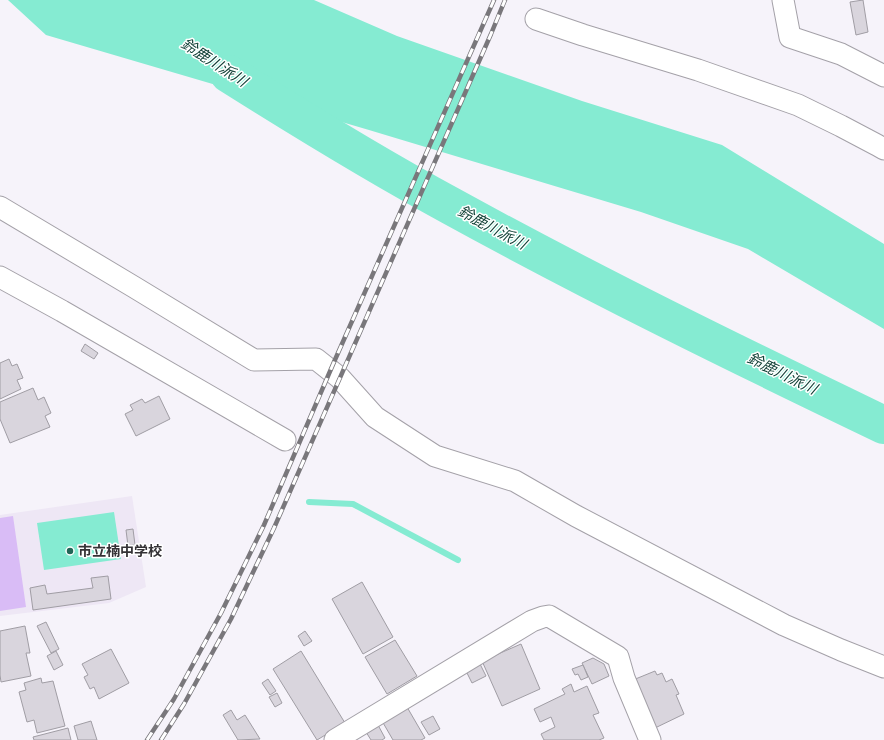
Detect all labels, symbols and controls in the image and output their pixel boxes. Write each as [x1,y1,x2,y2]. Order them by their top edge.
water label: 鈴鹿川派川 [176,33,253,94]
water label: 鈴鹿川派川 [453,200,532,257]
water label: 鈴鹿川派川 [743,347,823,402]
place label: 市立楠中学校 [78,541,162,562]
marker: 市立楠中学校 [65,546,75,556]

